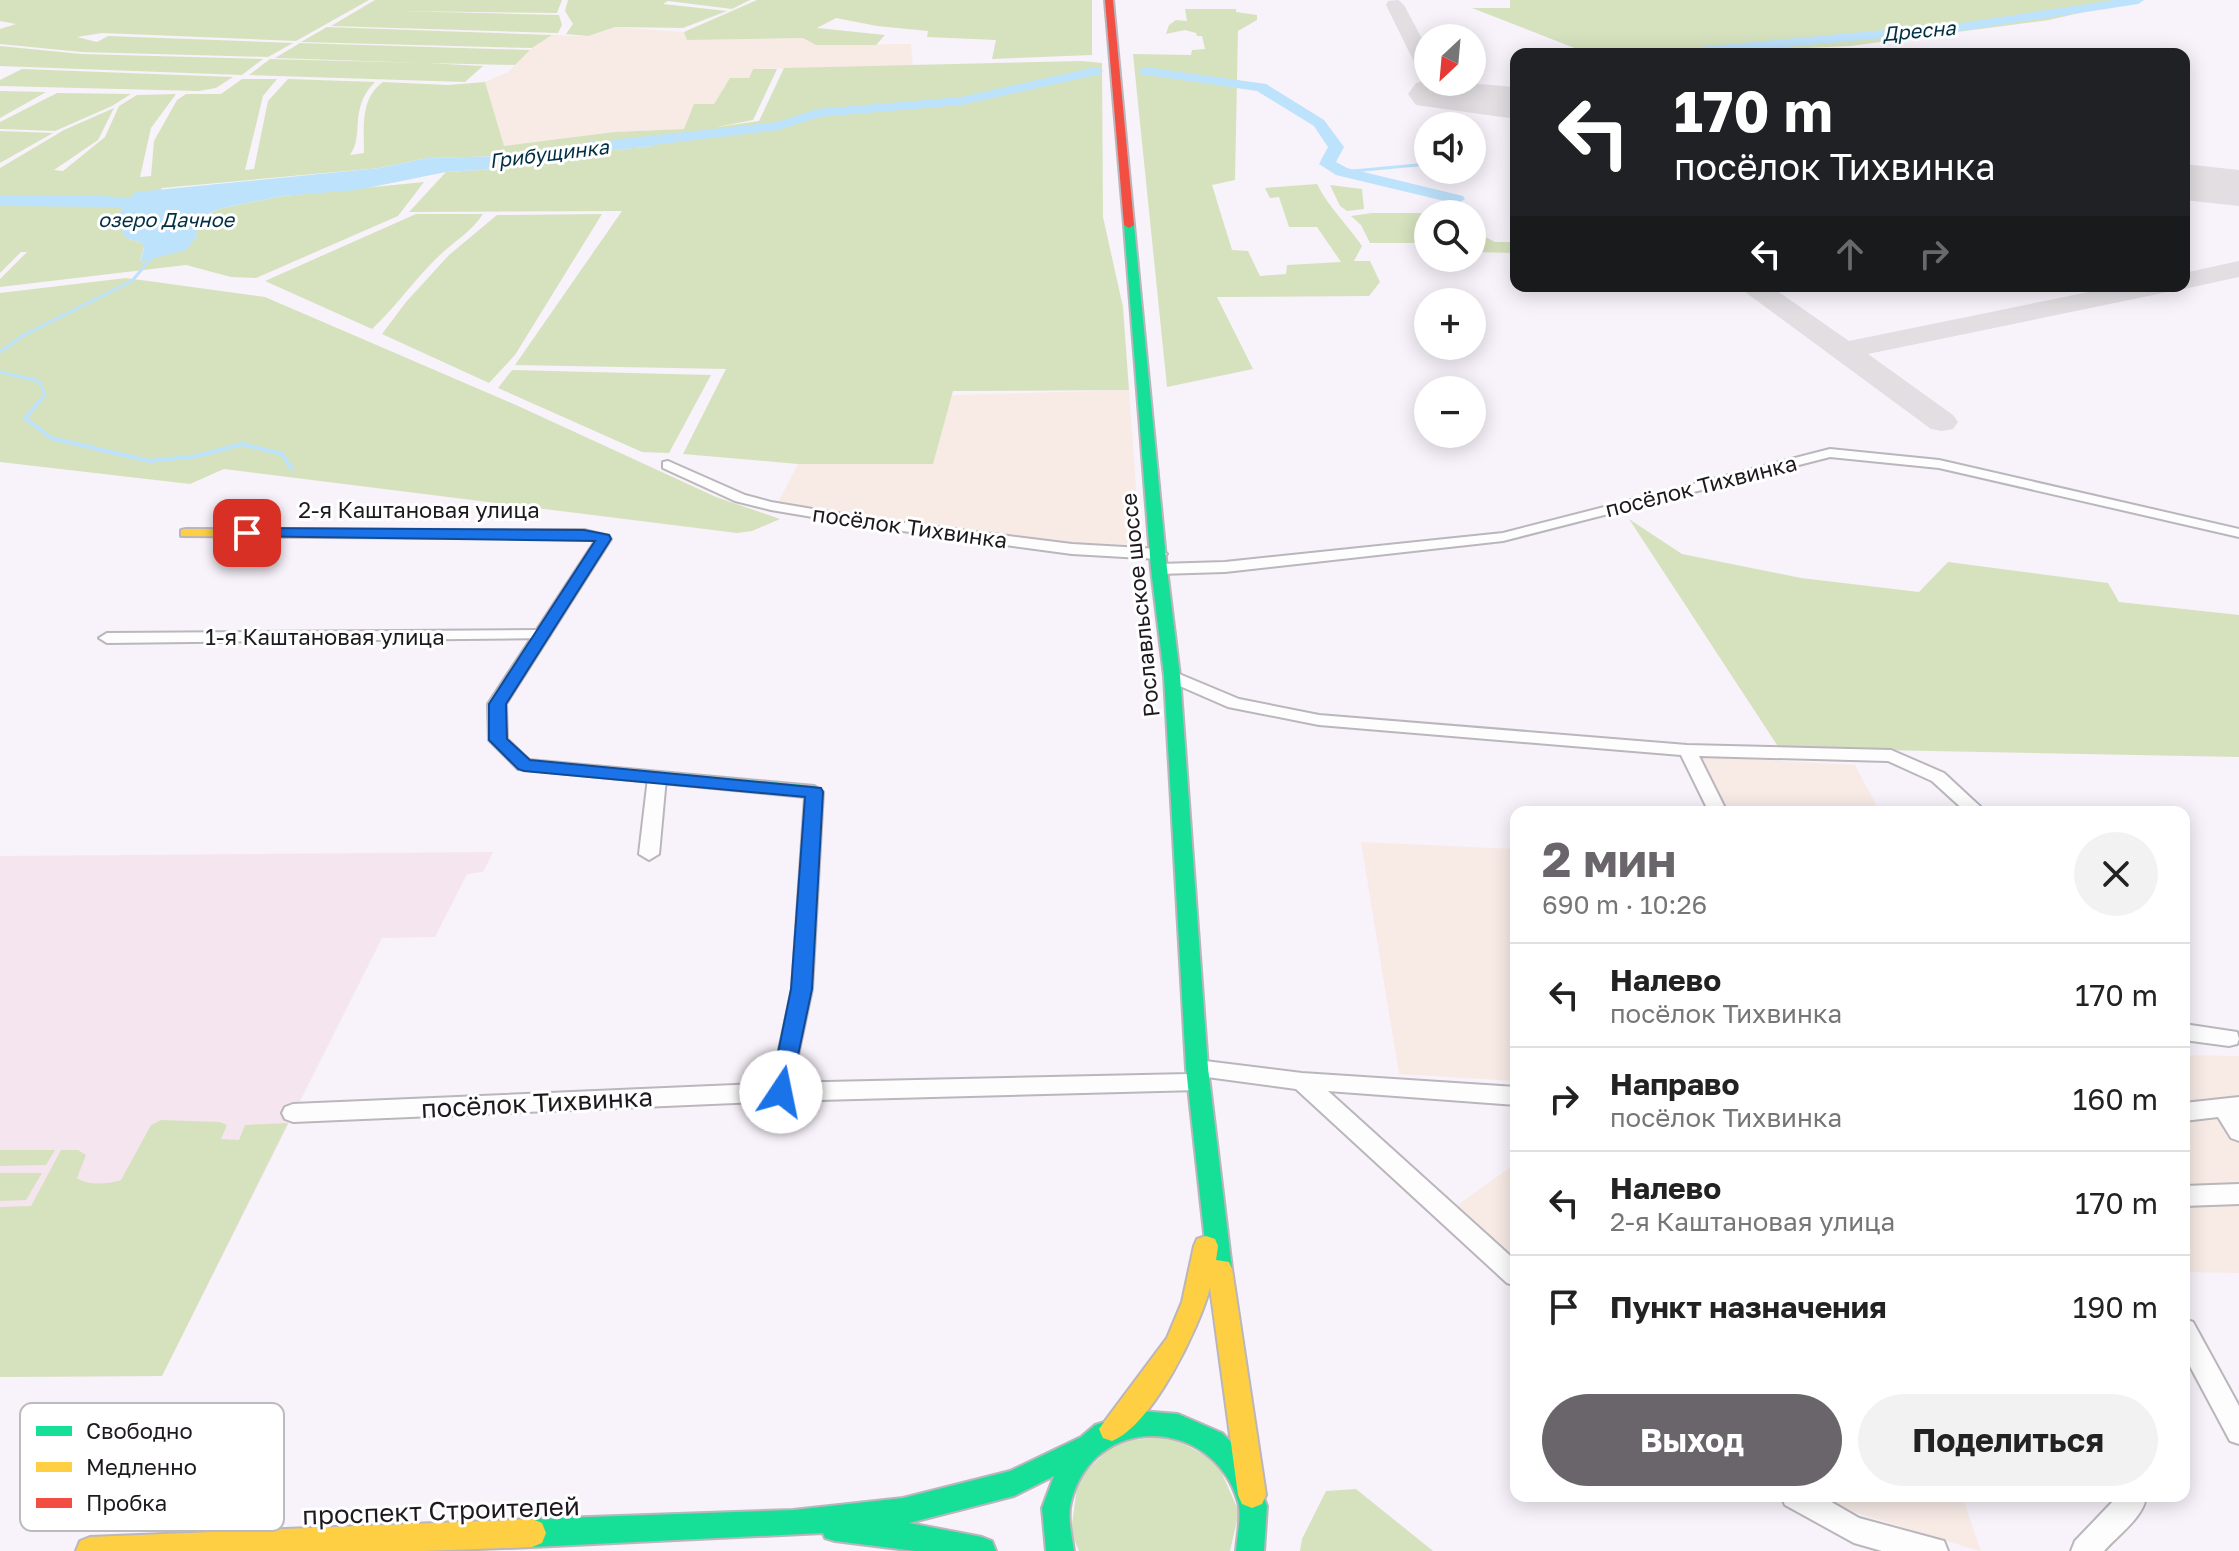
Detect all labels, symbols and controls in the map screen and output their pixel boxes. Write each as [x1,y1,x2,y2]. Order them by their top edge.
water label: Дресна [1881,15,1957,45]
north arrow [1414,24,1486,96]
map controls [1414,24,1486,448]
text: 170 m [1674,77,1833,144]
icon: left [1542,80,1646,184]
button: sound [1414,112,1486,184]
water label: Грибущинка [488,134,611,173]
text: посёлок Тихвинка [1674,145,1995,188]
button: search [1414,200,1486,272]
water label: озеро Дачное [98,207,235,231]
icon: left [1744,232,1788,276]
icon: ahead [1828,232,1872,276]
icon: right [1912,232,1956,276]
button: + [1414,288,1486,360]
button: − [1414,376,1486,448]
street label: посёлок Тихвинка [1602,449,1799,522]
street label: Рославльское шоссе [1114,492,1165,718]
street label: 2-я Каштановая улица [298,496,540,523]
pin [213,499,281,567]
street label: посёлок Тихвинка [811,499,1009,554]
icon: arrive [225,511,269,555]
street label: 1-я Каштановая улица [205,623,445,650]
text: 2 мин [1542,830,1676,888]
button: close [2074,832,2158,916]
text: 690 m · 10:26 [1542,889,1707,920]
text: Налево [1610,962,1721,998]
icon: left [1542,973,1586,1017]
text: 170 m [2075,977,2158,1013]
text: посёлок Тихвинка [1610,998,1842,1029]
position arrow [739,1050,823,1134]
text: Направо [1610,1066,1739,1102]
icon: right [1542,1077,1586,1121]
street label: посёлок Тихвинка [420,1081,654,1124]
text: 160 m [2073,1081,2158,1117]
text: посёлок Тихвинка [1610,1102,1842,1133]
text: Налево [1610,1170,1721,1206]
icon: left [1542,1181,1586,1225]
text: 170 m [2075,1185,2158,1221]
text: 2-я Каштановая улица [1610,1206,1895,1237]
icon: arrive [1542,1285,1586,1329]
text: Пункт назначения [1610,1289,1887,1325]
text: 190 m [2073,1289,2158,1325]
button: Выход [1542,1394,1842,1486]
button: Поделиться [1858,1394,2158,1486]
legend [20,1403,284,1531]
text: Свободно [86,1417,193,1444]
text: Медленно [86,1453,197,1480]
text: Пробка [86,1489,167,1516]
street label: проспект Строителей [302,1490,580,1531]

